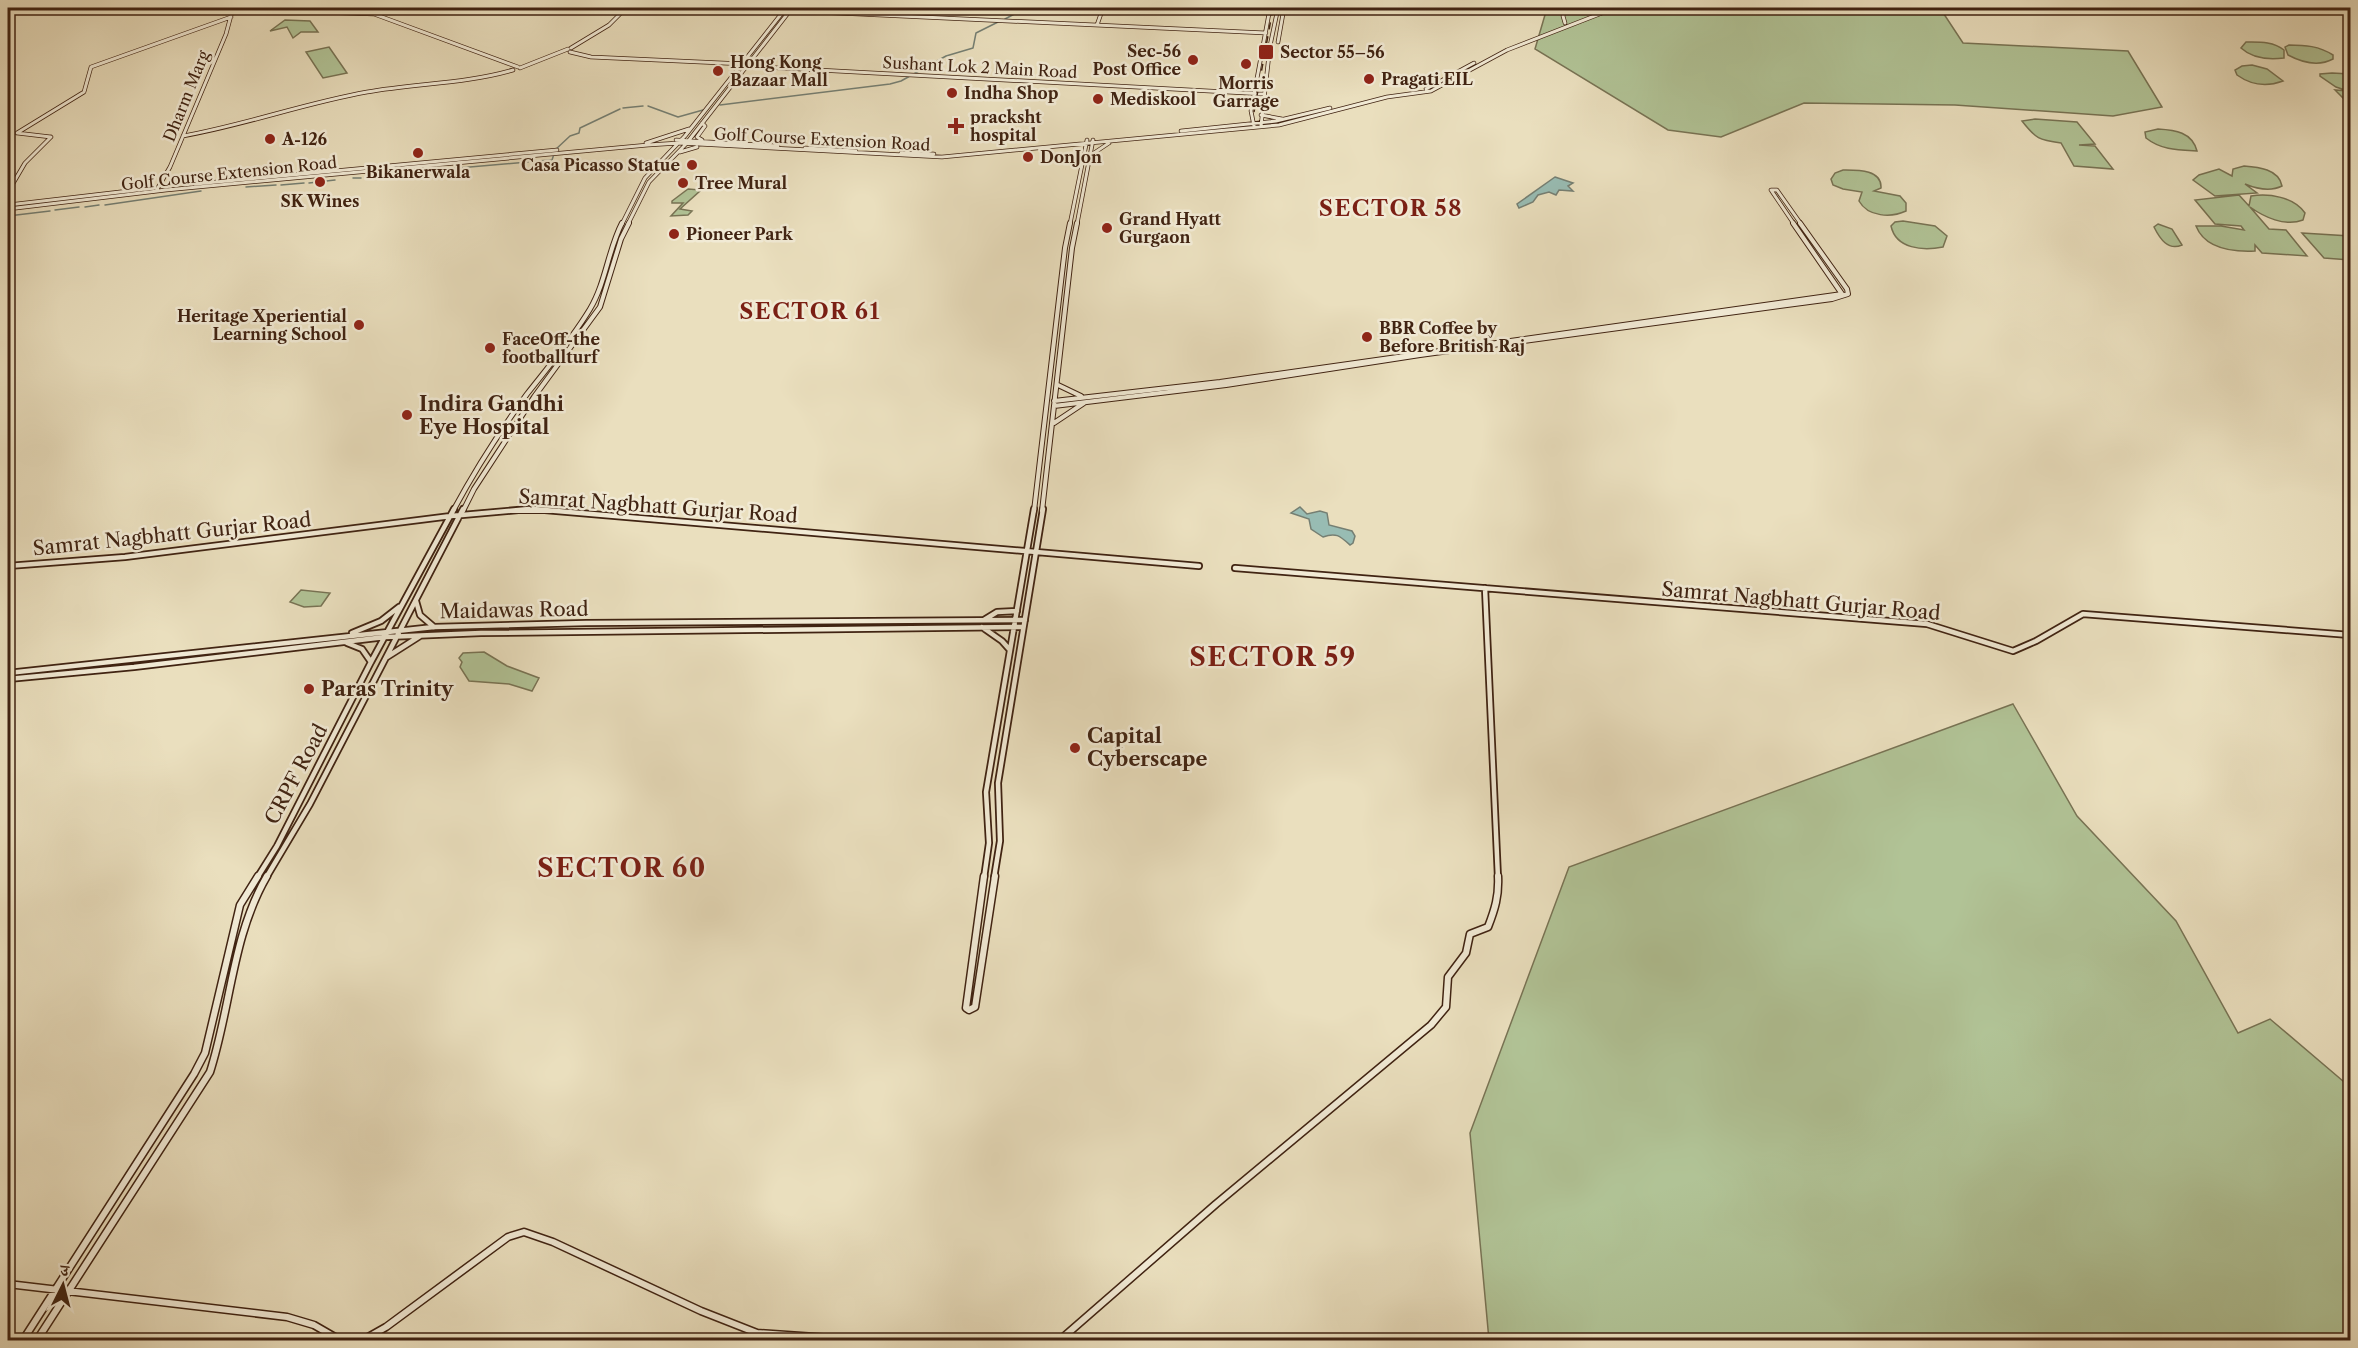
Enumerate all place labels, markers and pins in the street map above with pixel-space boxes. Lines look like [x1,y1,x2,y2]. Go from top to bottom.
place label: Sec-56 Post Office [1092,41,1181,79]
place label: Sector 55–56 [1280,42,1385,62]
marker: Sector 55–56 [1257,43,1275,61]
place label: Hong Kong Bazaar Mall [730,52,828,90]
marker: Sec-56 Post Office [1186,53,1200,67]
marker: Morris Garrage [1239,57,1253,71]
marker: Hong Kong Bazaar Mall [711,64,725,78]
place label: Pragati EIL [1381,69,1473,89]
marker: Pragati EIL [1362,72,1376,86]
place label: Morris Garrage [1213,73,1280,111]
place label: Indha Shop [964,83,1059,103]
marker: Indha Shop [945,86,959,100]
place label: Mediskool [1110,89,1196,109]
marker: Mediskool [1091,92,1105,106]
place label: pracksht hospital [970,107,1042,145]
marker: pracksht hospital [947,117,965,135]
place label: A-126 [281,129,328,149]
marker: A-126 [263,132,277,146]
marker: Bikanerwala [411,146,425,160]
place label: DonJon [1040,147,1102,167]
marker: DonJon [1021,150,1035,164]
place label: Casa Picasso Statue [521,155,680,175]
marker: Casa Picasso Statue [685,158,699,172]
place label: Bikanerwala [366,162,471,182]
place label: Tree Mural [695,173,787,193]
marker: SK Wines [313,175,327,189]
marker: Tree Mural [676,176,690,190]
place label: SK Wines [281,191,359,211]
place label: Grand Hyatt Gurgaon [1119,209,1222,247]
marker: Grand Hyatt Gurgaon [1100,221,1114,235]
place label: Pioneer Park [686,224,793,244]
marker: Pioneer Park [667,227,681,241]
place label: Heritage Xperiential Learning School [177,306,347,344]
marker: Heritage Xperiential Learning School [352,318,366,332]
place label: BBR Coffee by Before British Raj [1379,318,1525,356]
place label: FaceOff-the footballturf [502,329,600,367]
marker: BBR Coffee by Before British Raj [1360,330,1374,344]
marker: FaceOff-the footballturf [483,341,497,355]
place label: Indira Gandhi Eye Hospital [419,392,564,439]
marker: Indira Gandhi Eye Hospital [400,408,414,422]
place label: Paras Trinity [321,677,454,701]
marker: Paras Trinity [302,682,316,696]
place label: Capital Cyberscape [1087,724,1207,771]
marker: Capital Cyberscape [1068,741,1082,755]

